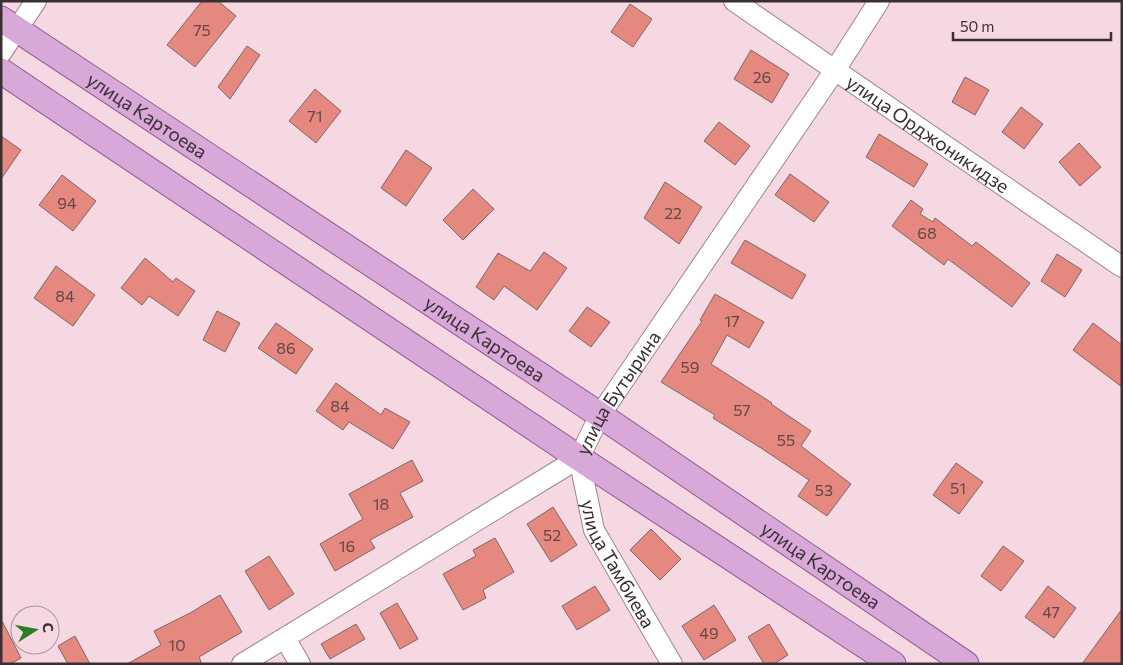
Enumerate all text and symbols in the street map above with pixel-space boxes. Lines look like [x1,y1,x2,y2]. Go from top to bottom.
scale bar [953,10,1110,42]
text: 50 m [960,17,994,35]
house number: 75 [193,20,211,39]
street label: улица Картоева [83,67,212,163]
house number: 26 [753,67,771,86]
street label: улица Орджоникидзе [842,70,1014,197]
house number: 71 [307,106,323,125]
house number: 94 [57,193,77,212]
house number: 22 [664,203,682,222]
house number: 68 [917,223,937,242]
house number: 84 [55,286,75,305]
street label: улица Картоева [421,290,550,386]
house number: 17 [724,311,740,330]
street label: улица Бутырина [570,326,665,458]
house number: 86 [276,338,296,357]
house number: 59 [681,357,699,376]
house number: 84 [330,396,350,415]
house number: 57 [733,400,751,419]
house number: 55 [777,430,795,449]
house number: 51 [950,478,966,497]
house number: 53 [815,480,833,499]
house number: 18 [373,494,389,513]
street label: улица Тамбиева [577,498,660,632]
street label: улица Картоева [757,516,885,613]
house number: 52 [543,525,561,544]
house number: 16 [339,536,355,555]
house number: 47 [1042,602,1060,621]
north arrow [10,605,60,655]
text: С [39,621,58,634]
house number: 49 [699,623,719,642]
house number: 10 [168,635,186,654]

